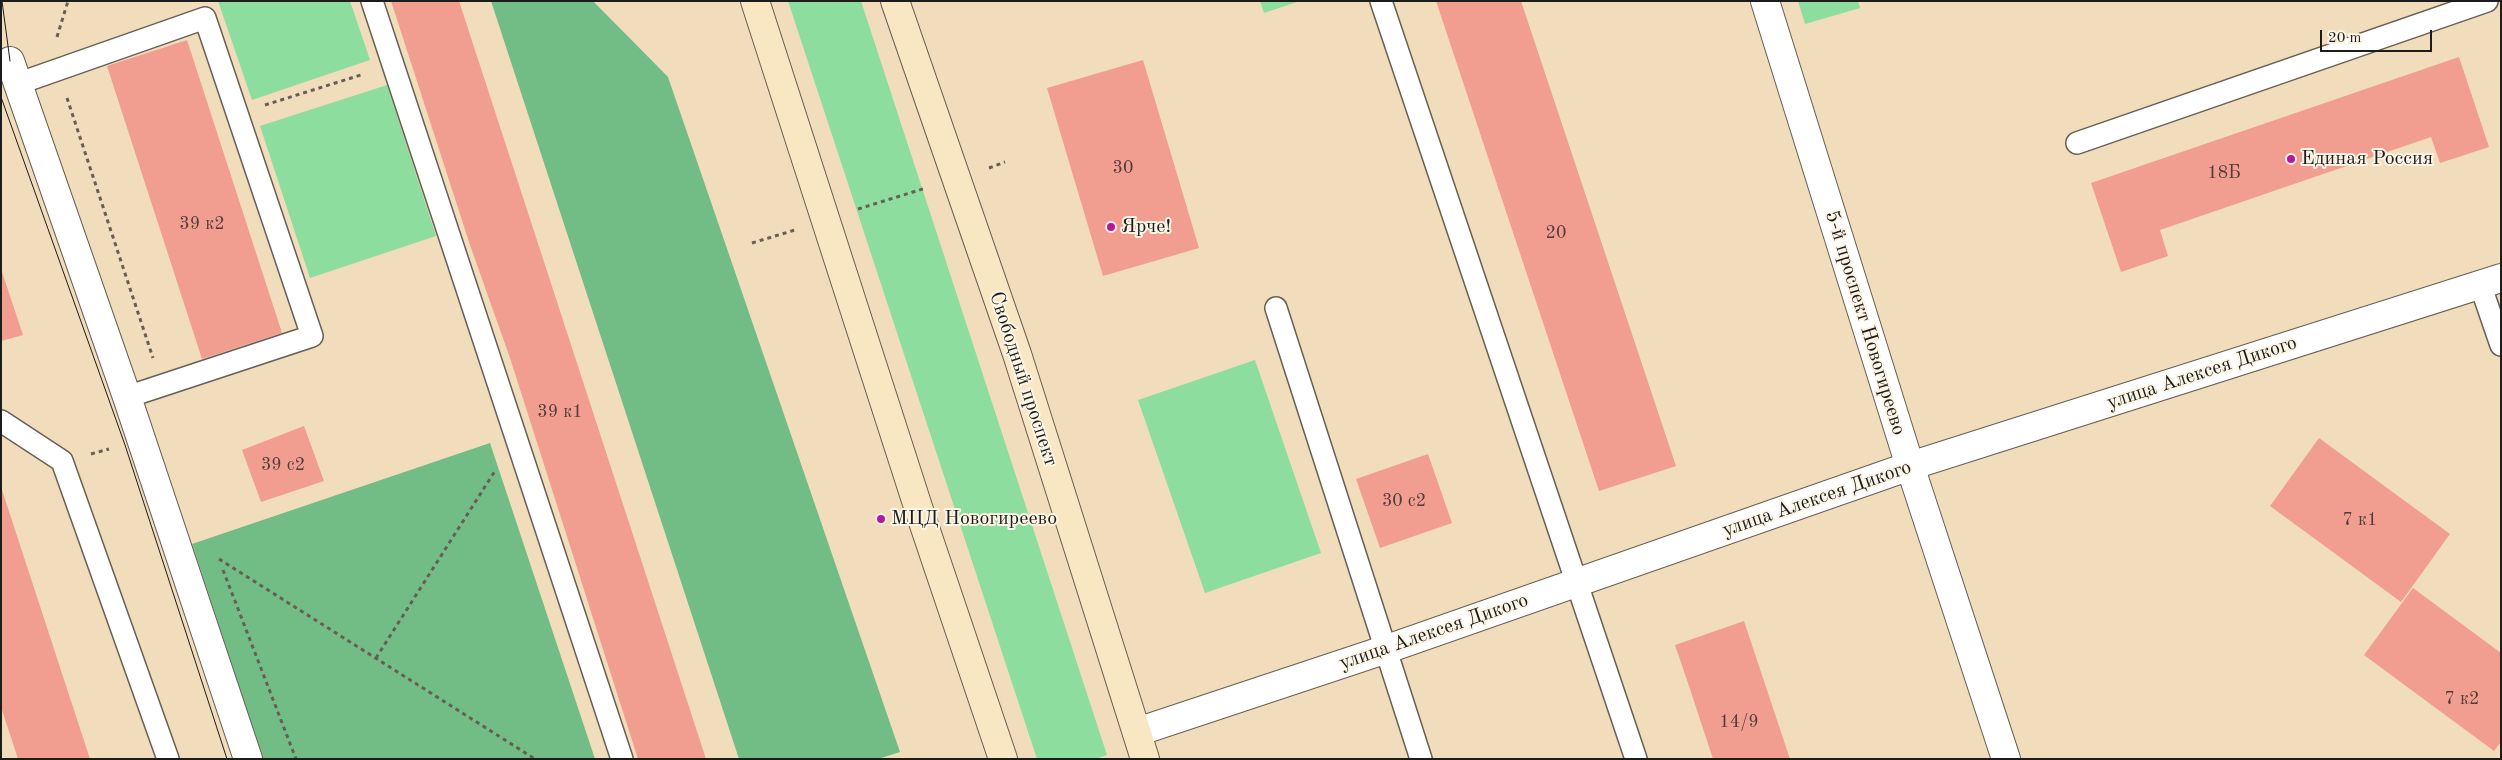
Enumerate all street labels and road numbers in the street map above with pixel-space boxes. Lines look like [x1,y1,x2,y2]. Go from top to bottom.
street label: 5-й проспект Новогиреево [1819,208,1911,438]
street label: Свободный проспект [983,289,1063,469]
street label: улица Алексея Дикого [2104,331,2300,415]
street label: улица Алексея Дикого [1719,455,1915,543]
street label: улица Алексея Дикого [1336,588,1532,676]

